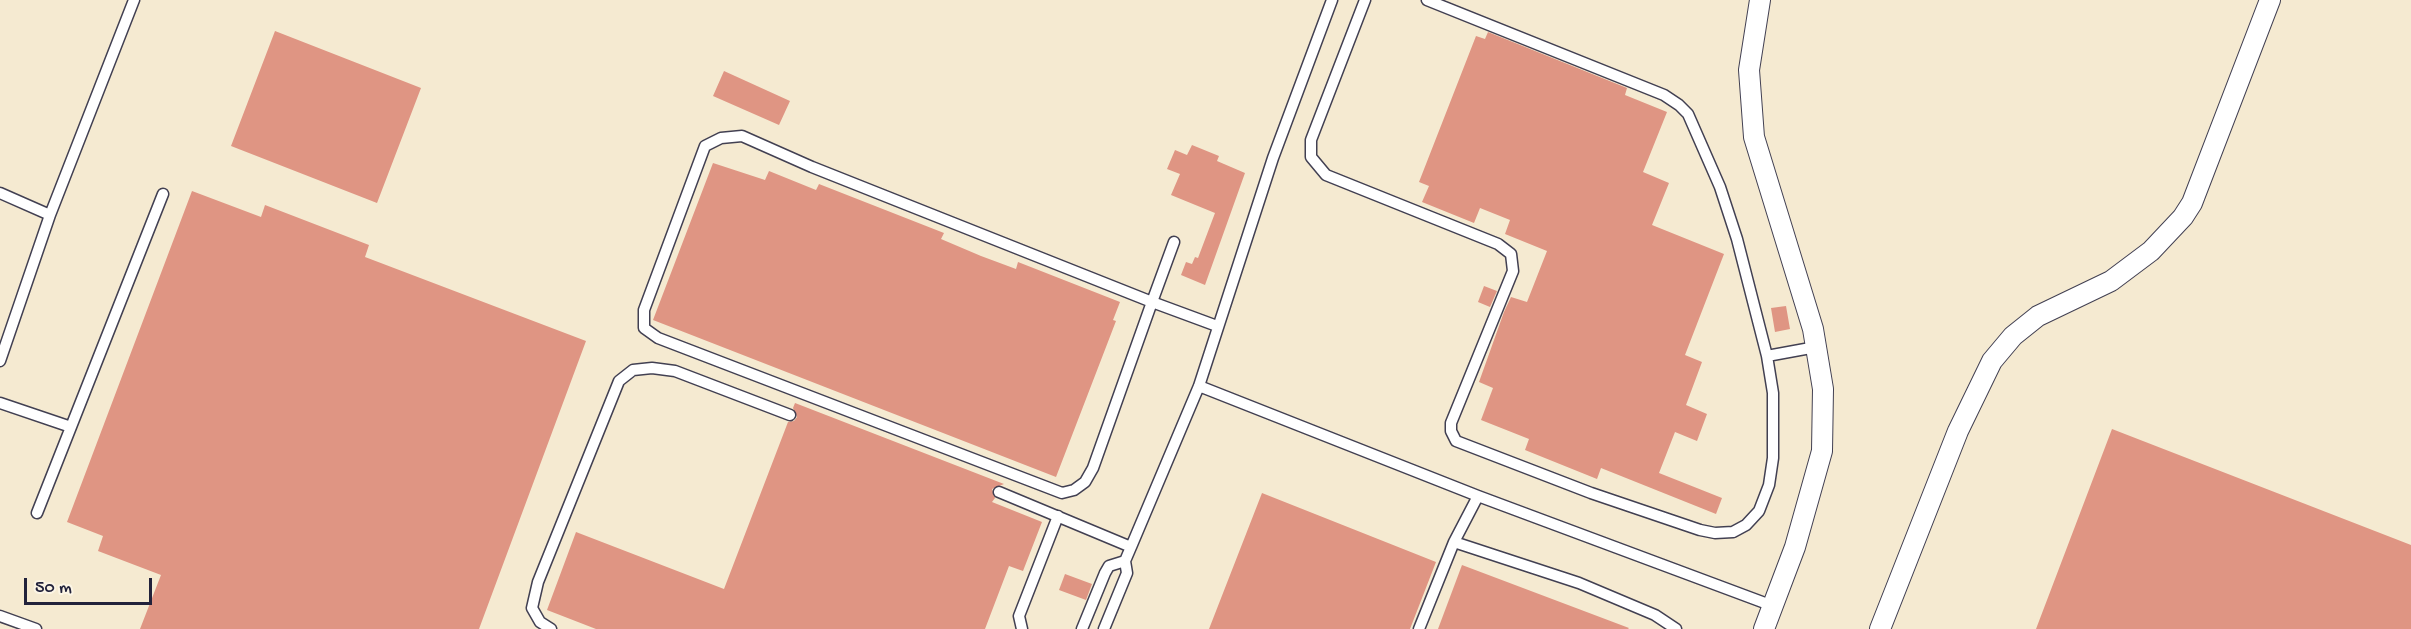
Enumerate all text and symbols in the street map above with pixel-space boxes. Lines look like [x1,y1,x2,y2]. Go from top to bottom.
scale bar [27,566,154,604]
text: 50 m [35,578,72,599]

